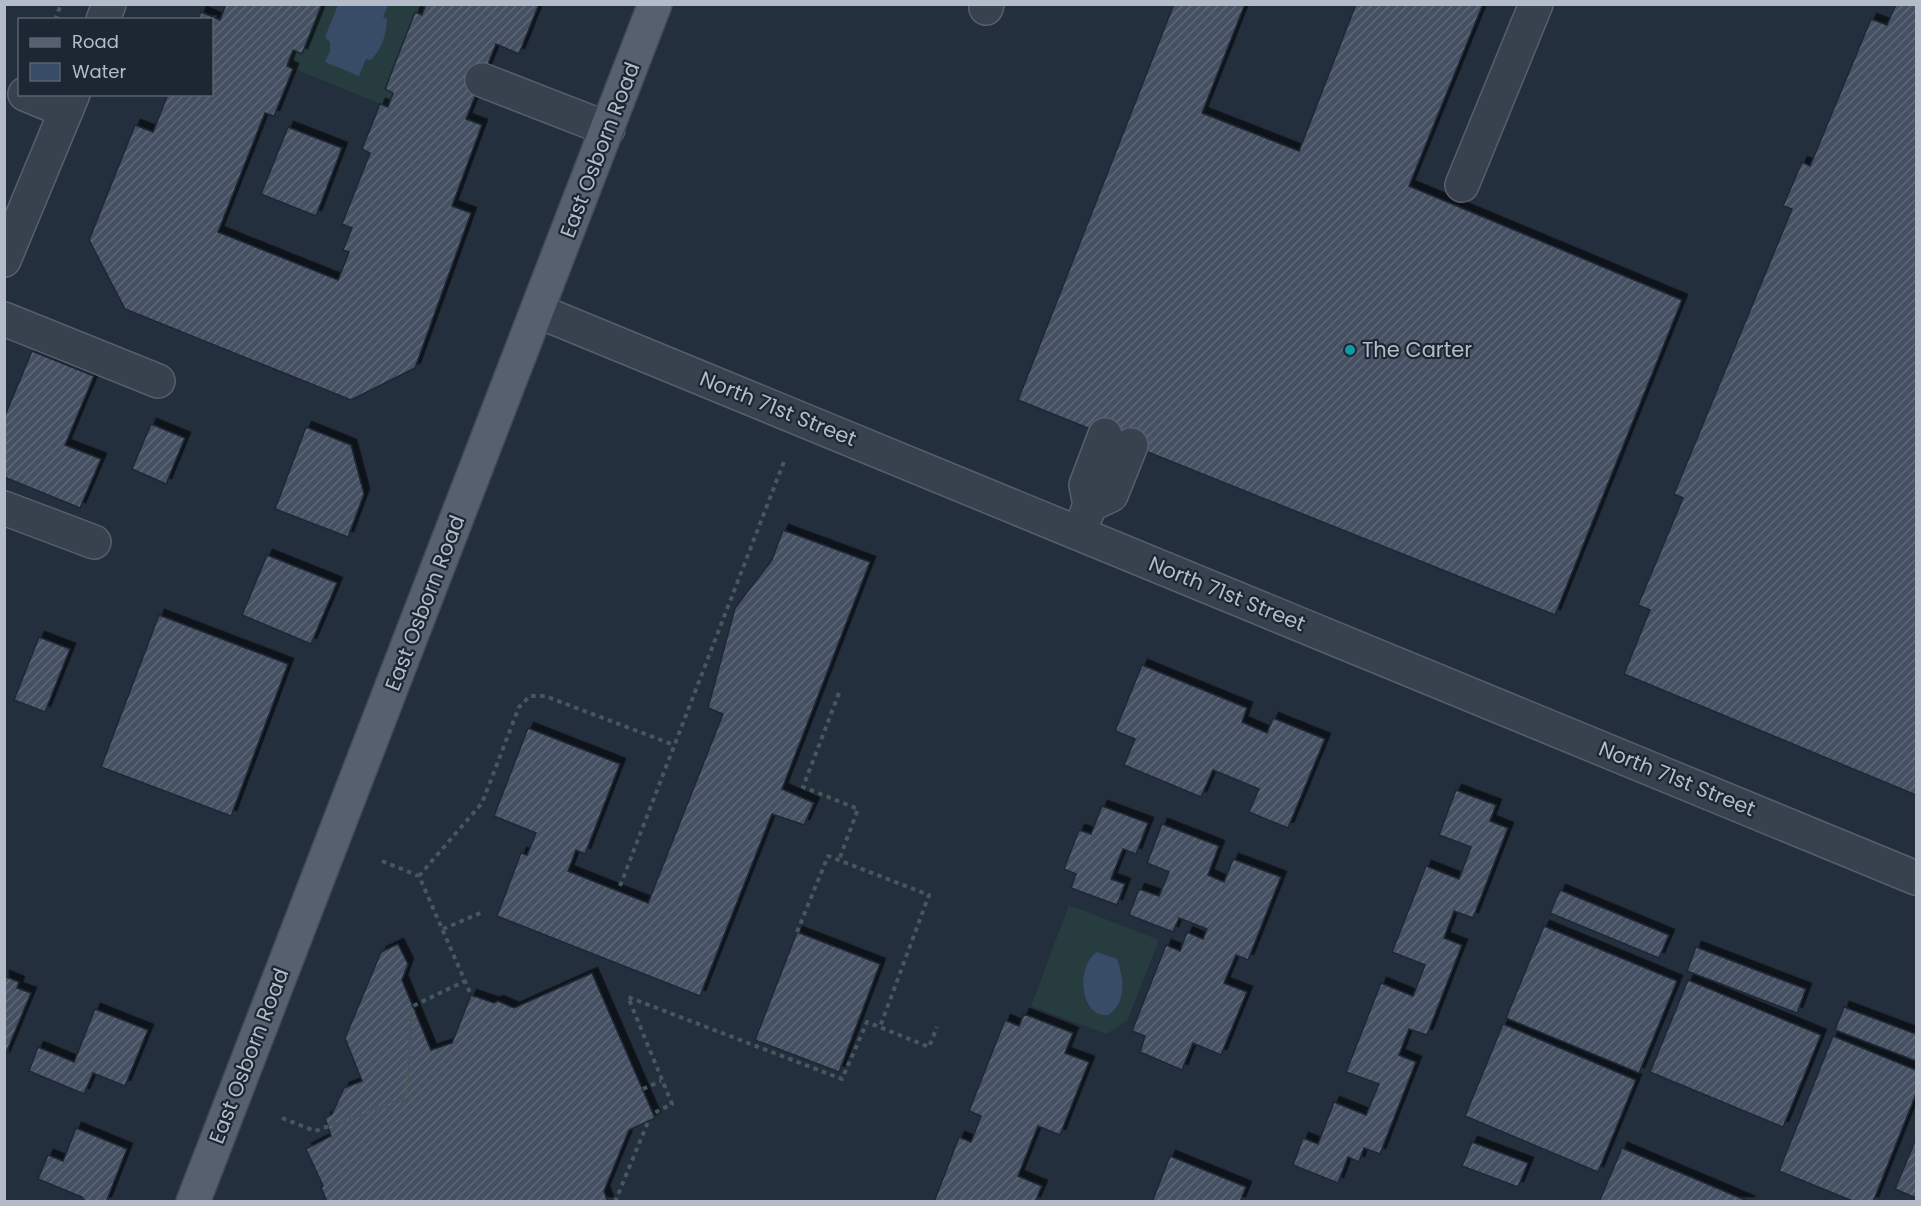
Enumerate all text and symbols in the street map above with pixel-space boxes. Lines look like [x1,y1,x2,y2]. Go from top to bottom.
legend [18,18,213,96]
text: Road [72,29,119,54]
street label: East Osborn Road [553,58,646,242]
text: Water [72,59,126,84]
place label: The Carter [1362,335,1472,364]
marker: The Carter [1343,343,1357,357]
street label: North 71st Street [696,364,861,453]
street label: East Osborn Road [378,511,471,695]
street label: North 71st Street [1145,549,1310,638]
street label: North 71st Street [1595,734,1760,823]
street label: East Osborn Road [202,964,295,1148]

